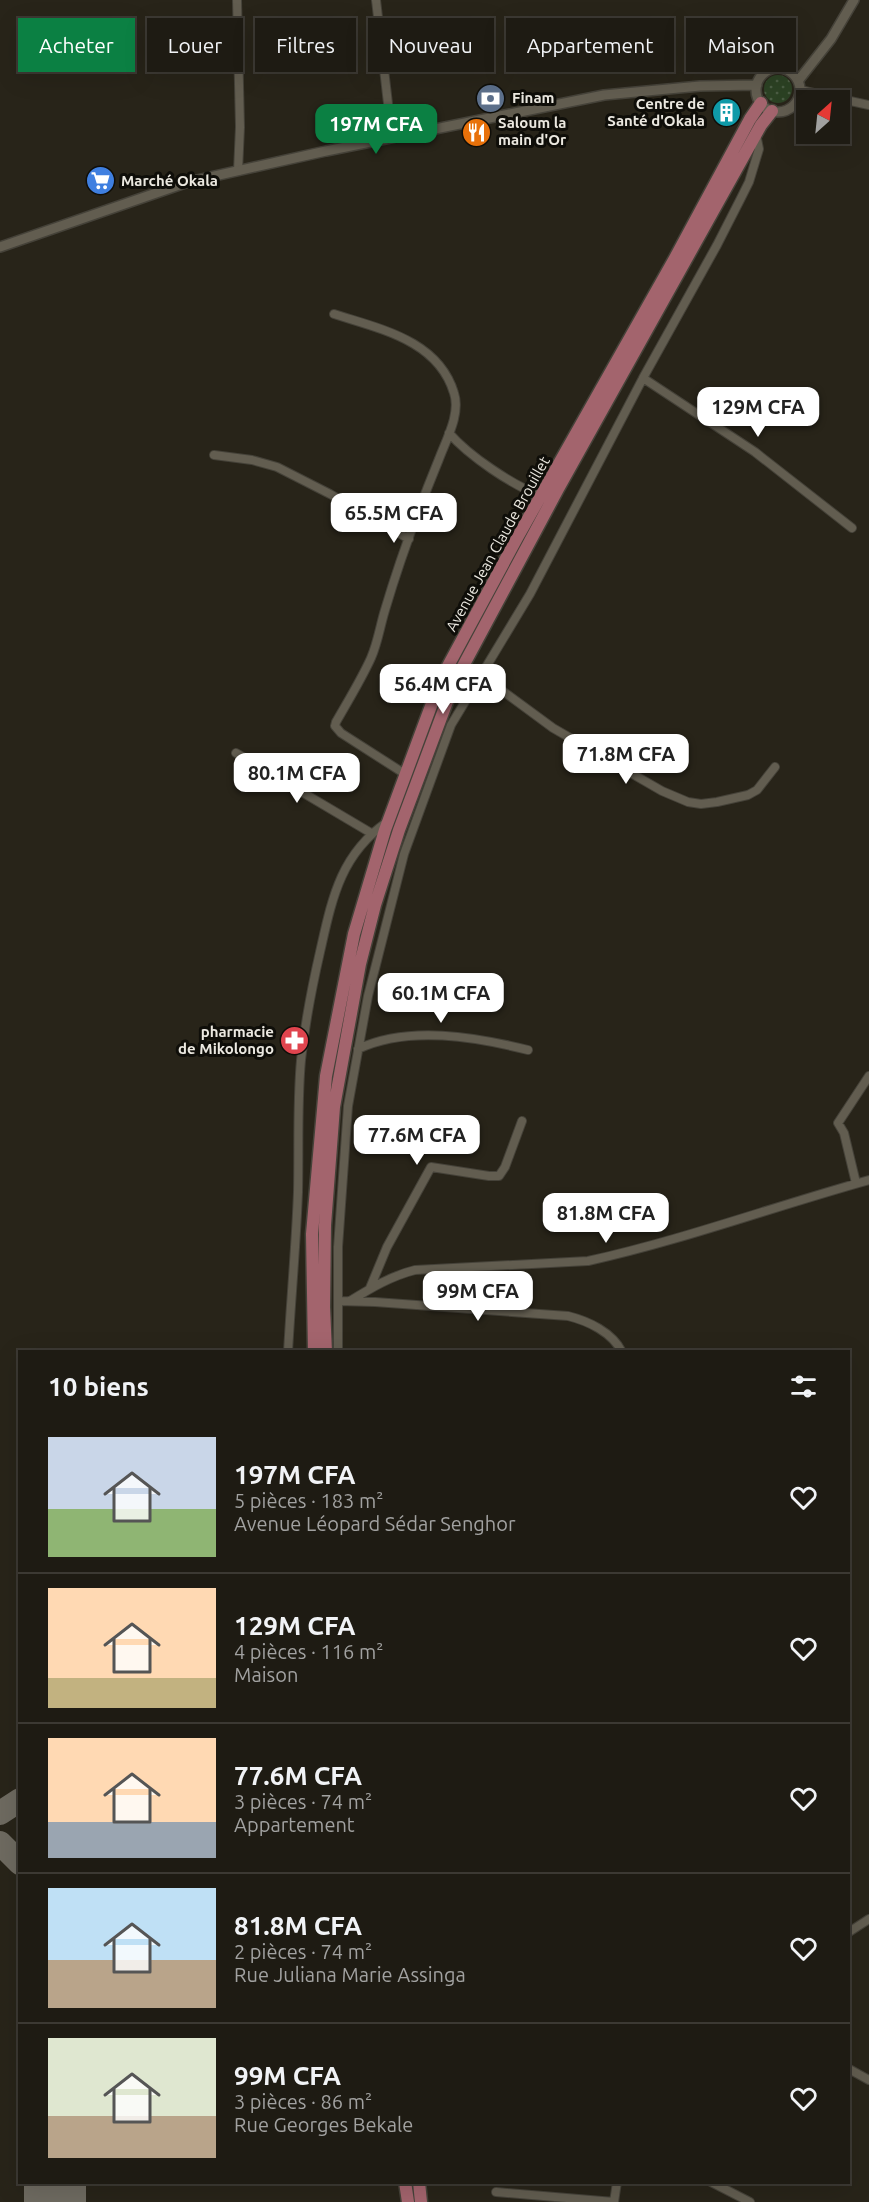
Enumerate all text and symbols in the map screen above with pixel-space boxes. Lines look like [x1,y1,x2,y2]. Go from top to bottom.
chip: Acheter [18,18,135,72]
chip: Louer [147,18,243,72]
chip: Filtres [255,18,356,72]
chip: Nouveau [368,18,494,72]
chip: Appartement [506,18,674,72]
chip: Maison [686,18,796,72]
bank icon: Finam [475,82,507,114]
place label: Finam [512,89,554,106]
north arrow [796,90,850,144]
map controls [796,90,850,144]
place label: Centre de Santé d'Okala [607,95,705,129]
building icon: Centre de Santé d'Okala [710,97,742,129]
pin: 197M CFA [314,104,438,155]
text: 197M CFA [329,112,423,135]
place label: Saloum la main d'Or [498,114,567,148]
restaurant icon: Saloum la main d'Or [461,116,493,148]
supermarket icon: Marché Okala [84,165,116,197]
place label: Marché Okala [121,172,218,189]
pin: 129M CFA [696,387,820,438]
text: 129M CFA [711,395,805,418]
street label: Avenue Jean Claude Brouillet [442,453,553,634]
pin: 65.5M CFA [325,493,463,544]
text: 65.5M CFA [345,501,443,524]
pin: 56.4M CFA [374,664,512,715]
text: 56.4M CFA [394,672,492,695]
pin: 71.8M CFA [557,734,695,785]
text: 71.8M CFA [577,742,675,765]
pin: 80.1M CFA [228,753,366,804]
text: 80.1M CFA [248,761,346,784]
pin: 60.1M CFA [372,973,510,1024]
text: 60.1M CFA [392,981,490,1004]
place label: pharmacie de Mikolongo [178,1023,274,1057]
pharmacy icon: pharmacie de Mikolongo [279,1025,311,1057]
pin: 77.6M CFA [348,1115,486,1166]
text: 77.6M CFA [368,1123,466,1146]
pin: 81.8M CFA [537,1193,675,1244]
text: 81.8M CFA [557,1201,655,1224]
pin: 99M CFA [423,1271,533,1322]
text: 99M CFA [437,1279,519,1302]
icon: filters [787,1370,820,1403]
text: 10 biens [48,1372,149,1401]
text: 197M CFA [234,1460,356,1489]
icon: home [96,1461,168,1533]
icon: heart [787,1481,820,1514]
text: 5 pièces · 183 m² [234,1489,383,1512]
text: Avenue Léopard Sédar Senghor [234,1512,516,1535]
text: 129M CFA [234,1611,356,1640]
icon: home [96,1612,168,1684]
icon: heart [787,1632,820,1665]
text: 4 pièces · 116 m² [234,1640,383,1663]
text: Maison [234,1663,298,1686]
text: 77.6M CFA [234,1761,362,1790]
icon: home [96,1762,168,1834]
icon: heart [787,1782,820,1815]
text: 3 pièces · 74 m² [234,1790,372,1813]
text: Appartement [234,1813,355,1836]
text: 81.8M CFA [234,1911,362,1940]
icon: home [96,1912,168,1984]
icon: heart [787,1932,820,1965]
text: 2 pièces · 74 m² [234,1940,372,1963]
text: Rue Juliana Marie Assinga [234,1963,466,1986]
text: 99M CFA [234,2061,341,2090]
icon: home [96,2062,168,2134]
icon: heart [787,2082,820,2115]
text: 3 pièces · 86 m² [234,2090,372,2113]
text: Rue Georges Bekale [234,2113,413,2136]

